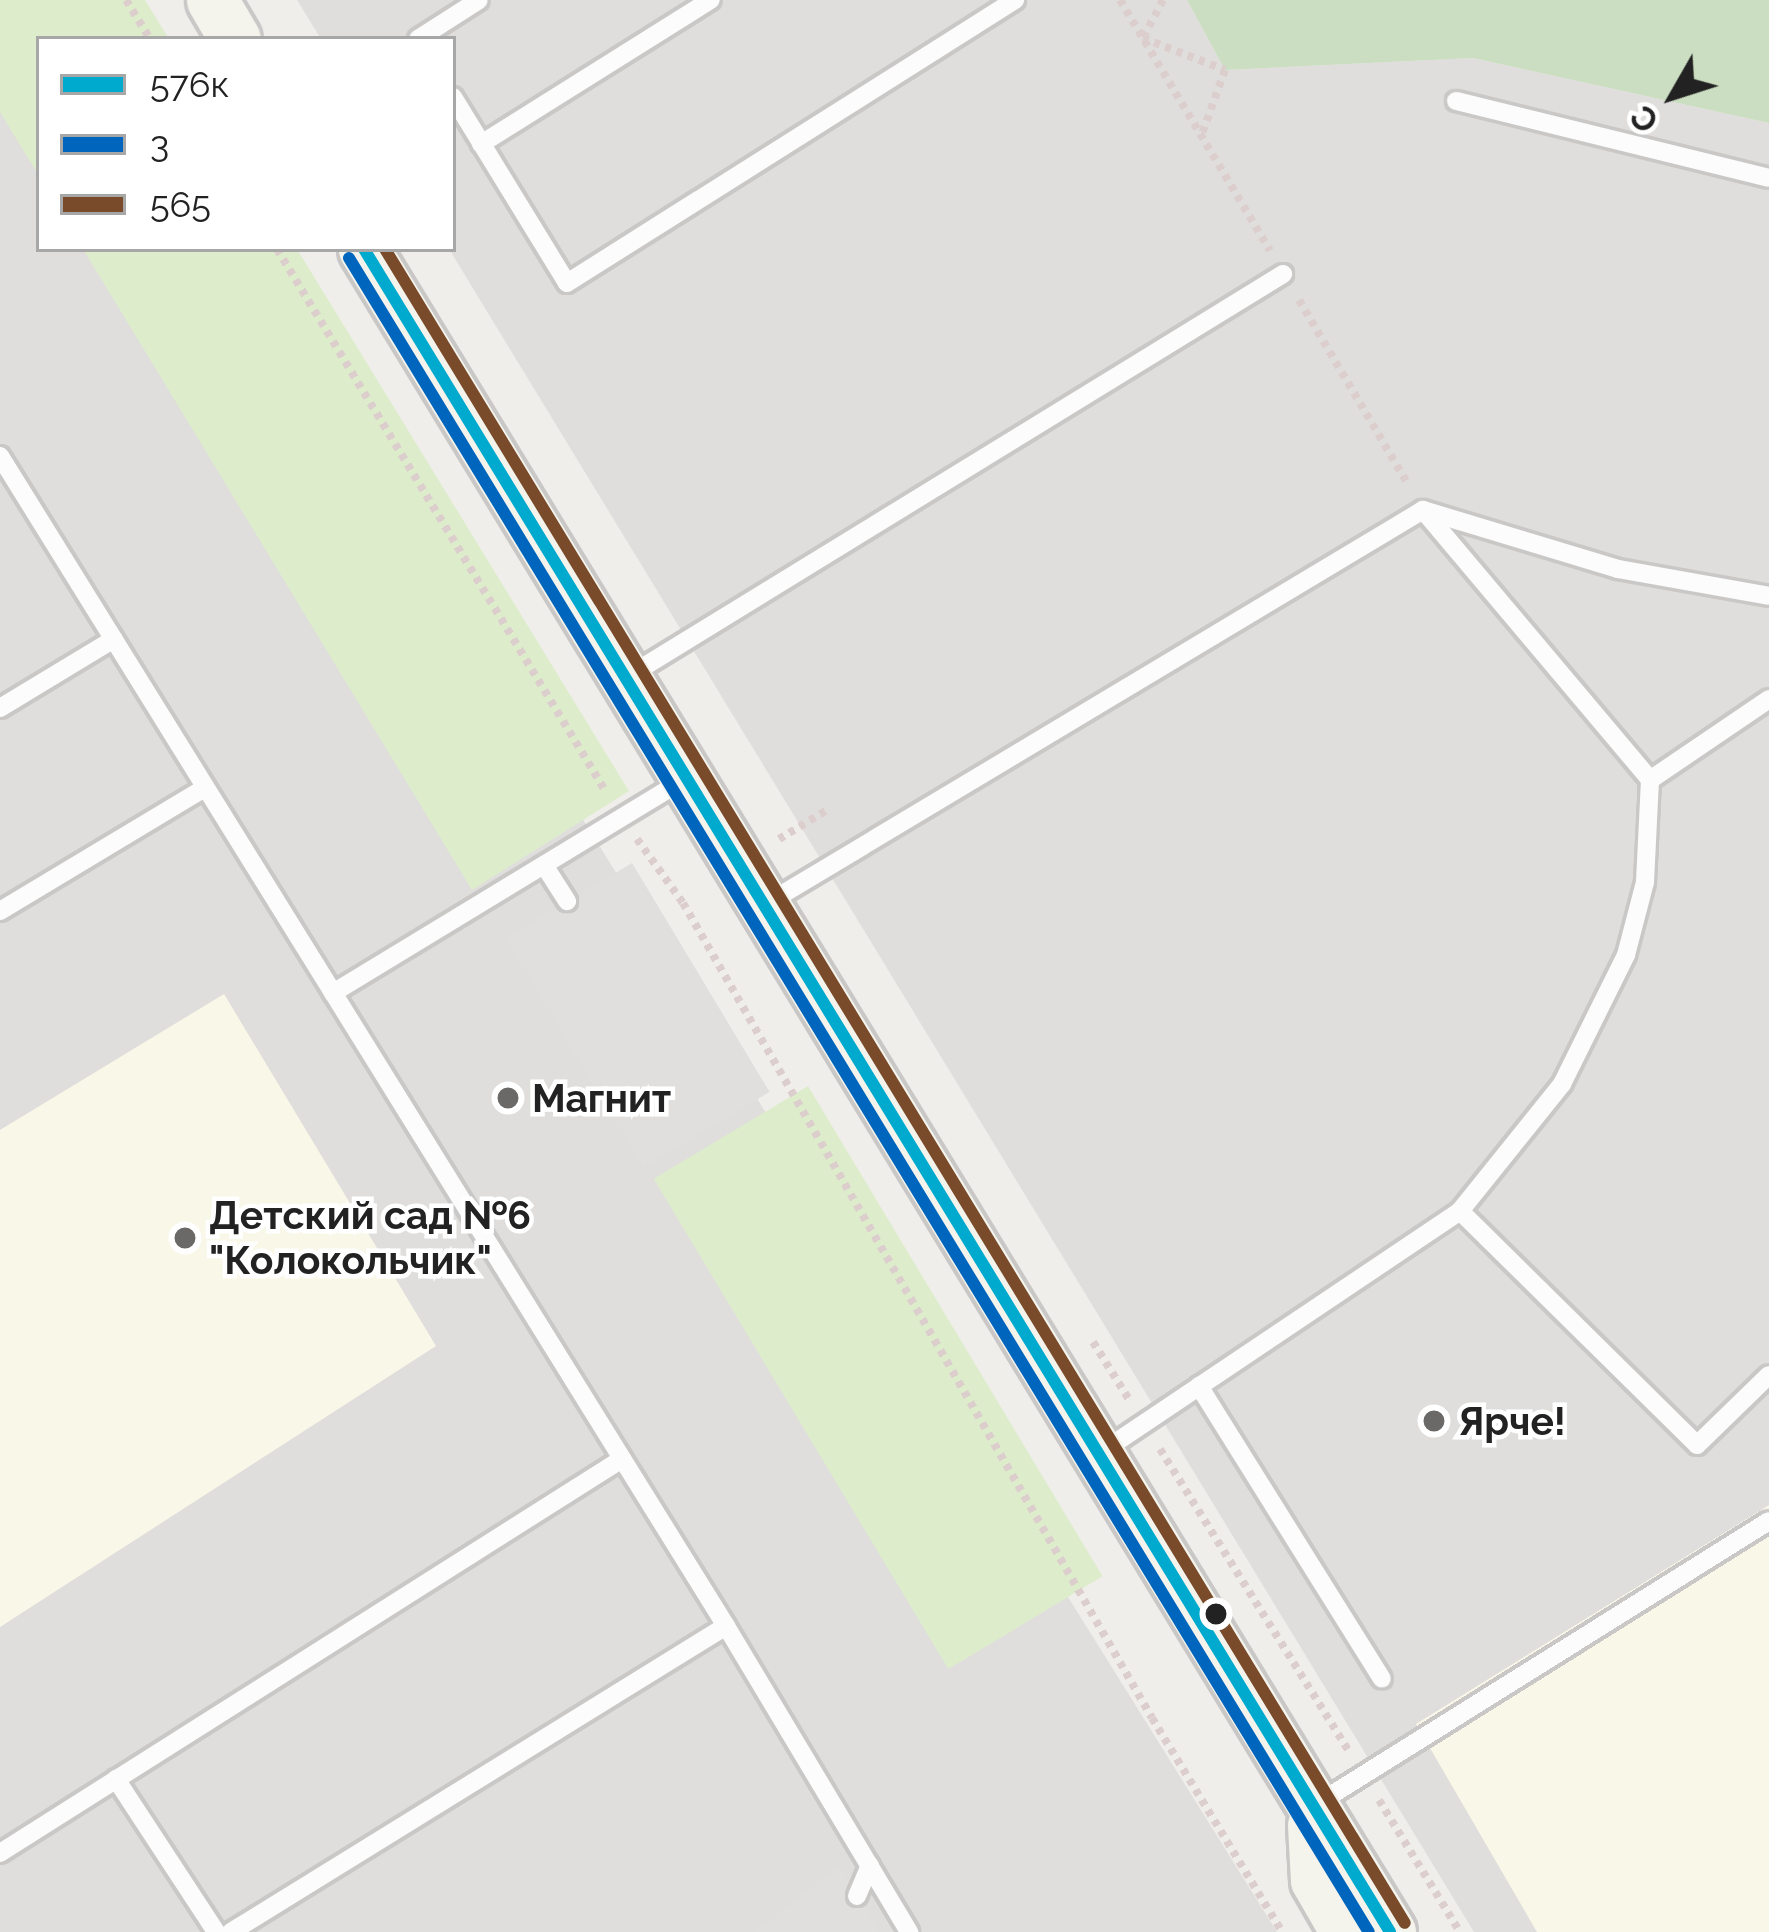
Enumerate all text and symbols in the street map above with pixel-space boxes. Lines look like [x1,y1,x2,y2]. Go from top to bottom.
legend [36,36,456,252]
north arrow [1613,36,1733,156]
text: 576к [150,63,229,105]
text: С [1622,98,1667,140]
text: 3 [150,123,169,165]
text: 565 [150,183,211,225]
place label: Магнит [532,1075,671,1121]
marker: Магнит [495,1085,521,1111]
place label: Детский сад №6 "Колокольчик" [209,1193,531,1284]
marker: Детский сад №6 "Колокольчик" [172,1225,198,1251]
place label: Ярче! [1458,1398,1566,1444]
marker: Ярче! [1421,1408,1447,1434]
unlabelled marker [1205,1603,1227,1625]

